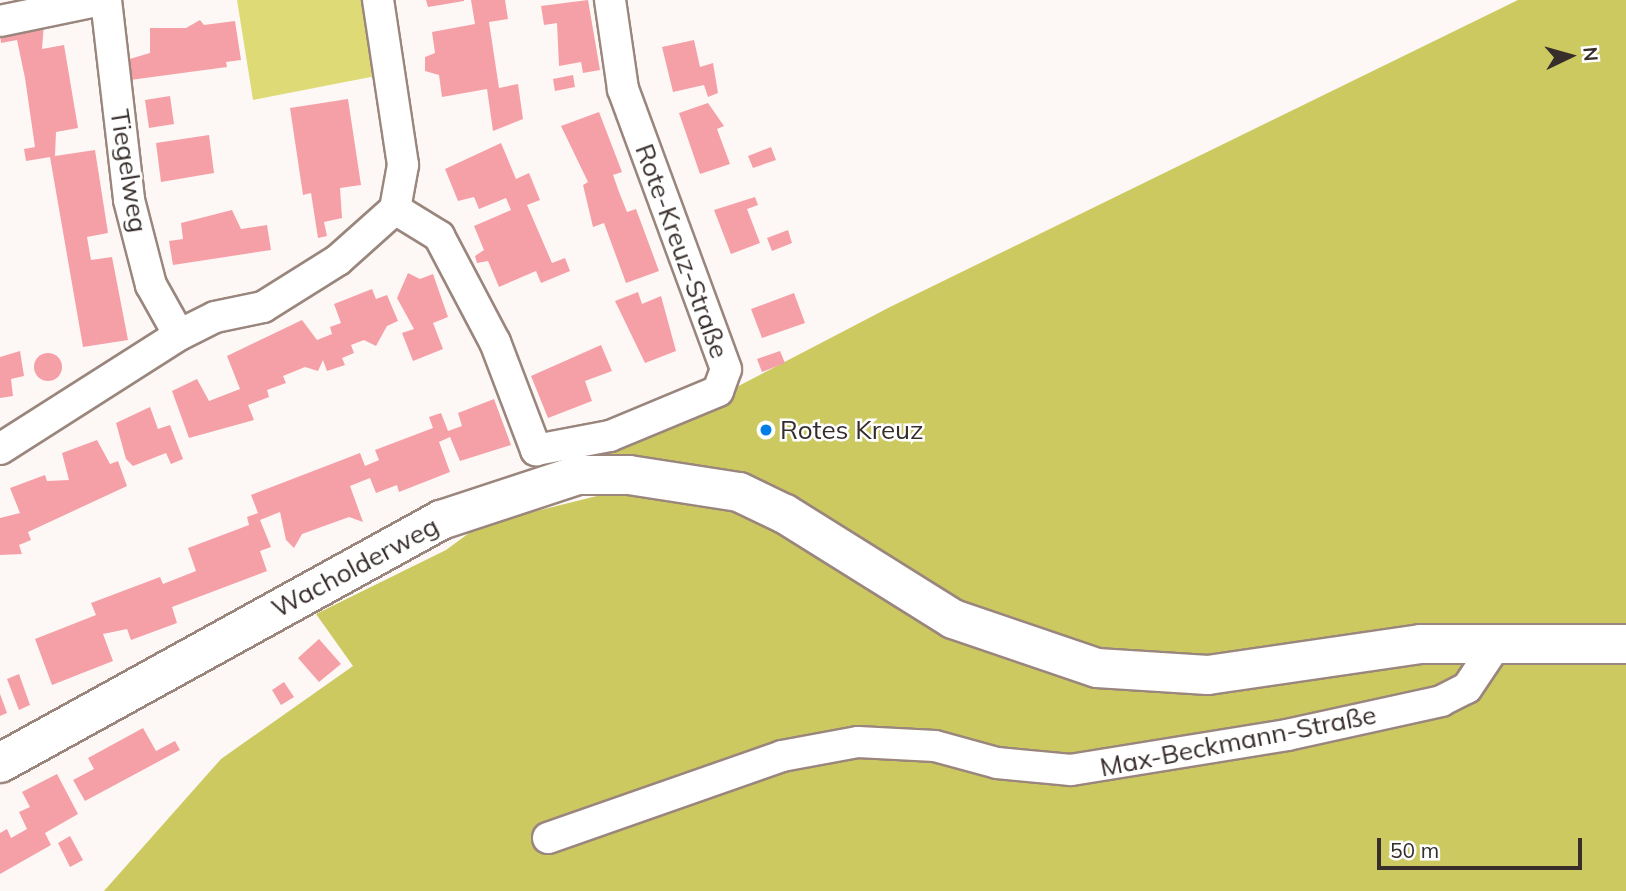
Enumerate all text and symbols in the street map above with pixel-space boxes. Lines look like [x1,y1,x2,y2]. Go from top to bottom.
north arrow [1535,21,1605,91]
text: N [1578,46,1603,62]
street label: Tiegelweg [104,107,154,235]
street label: Rote-Kreuz-Straße [629,140,735,362]
place label: Rotes Kreuz [780,414,924,446]
marker: Rotes Kreuz [758,422,774,438]
street label: Wacholderweg [266,510,444,624]
street label: Max-Beckmann-Straße [1097,699,1379,783]
scale bar [1381,824,1586,868]
text: 50 m [1390,837,1439,863]

